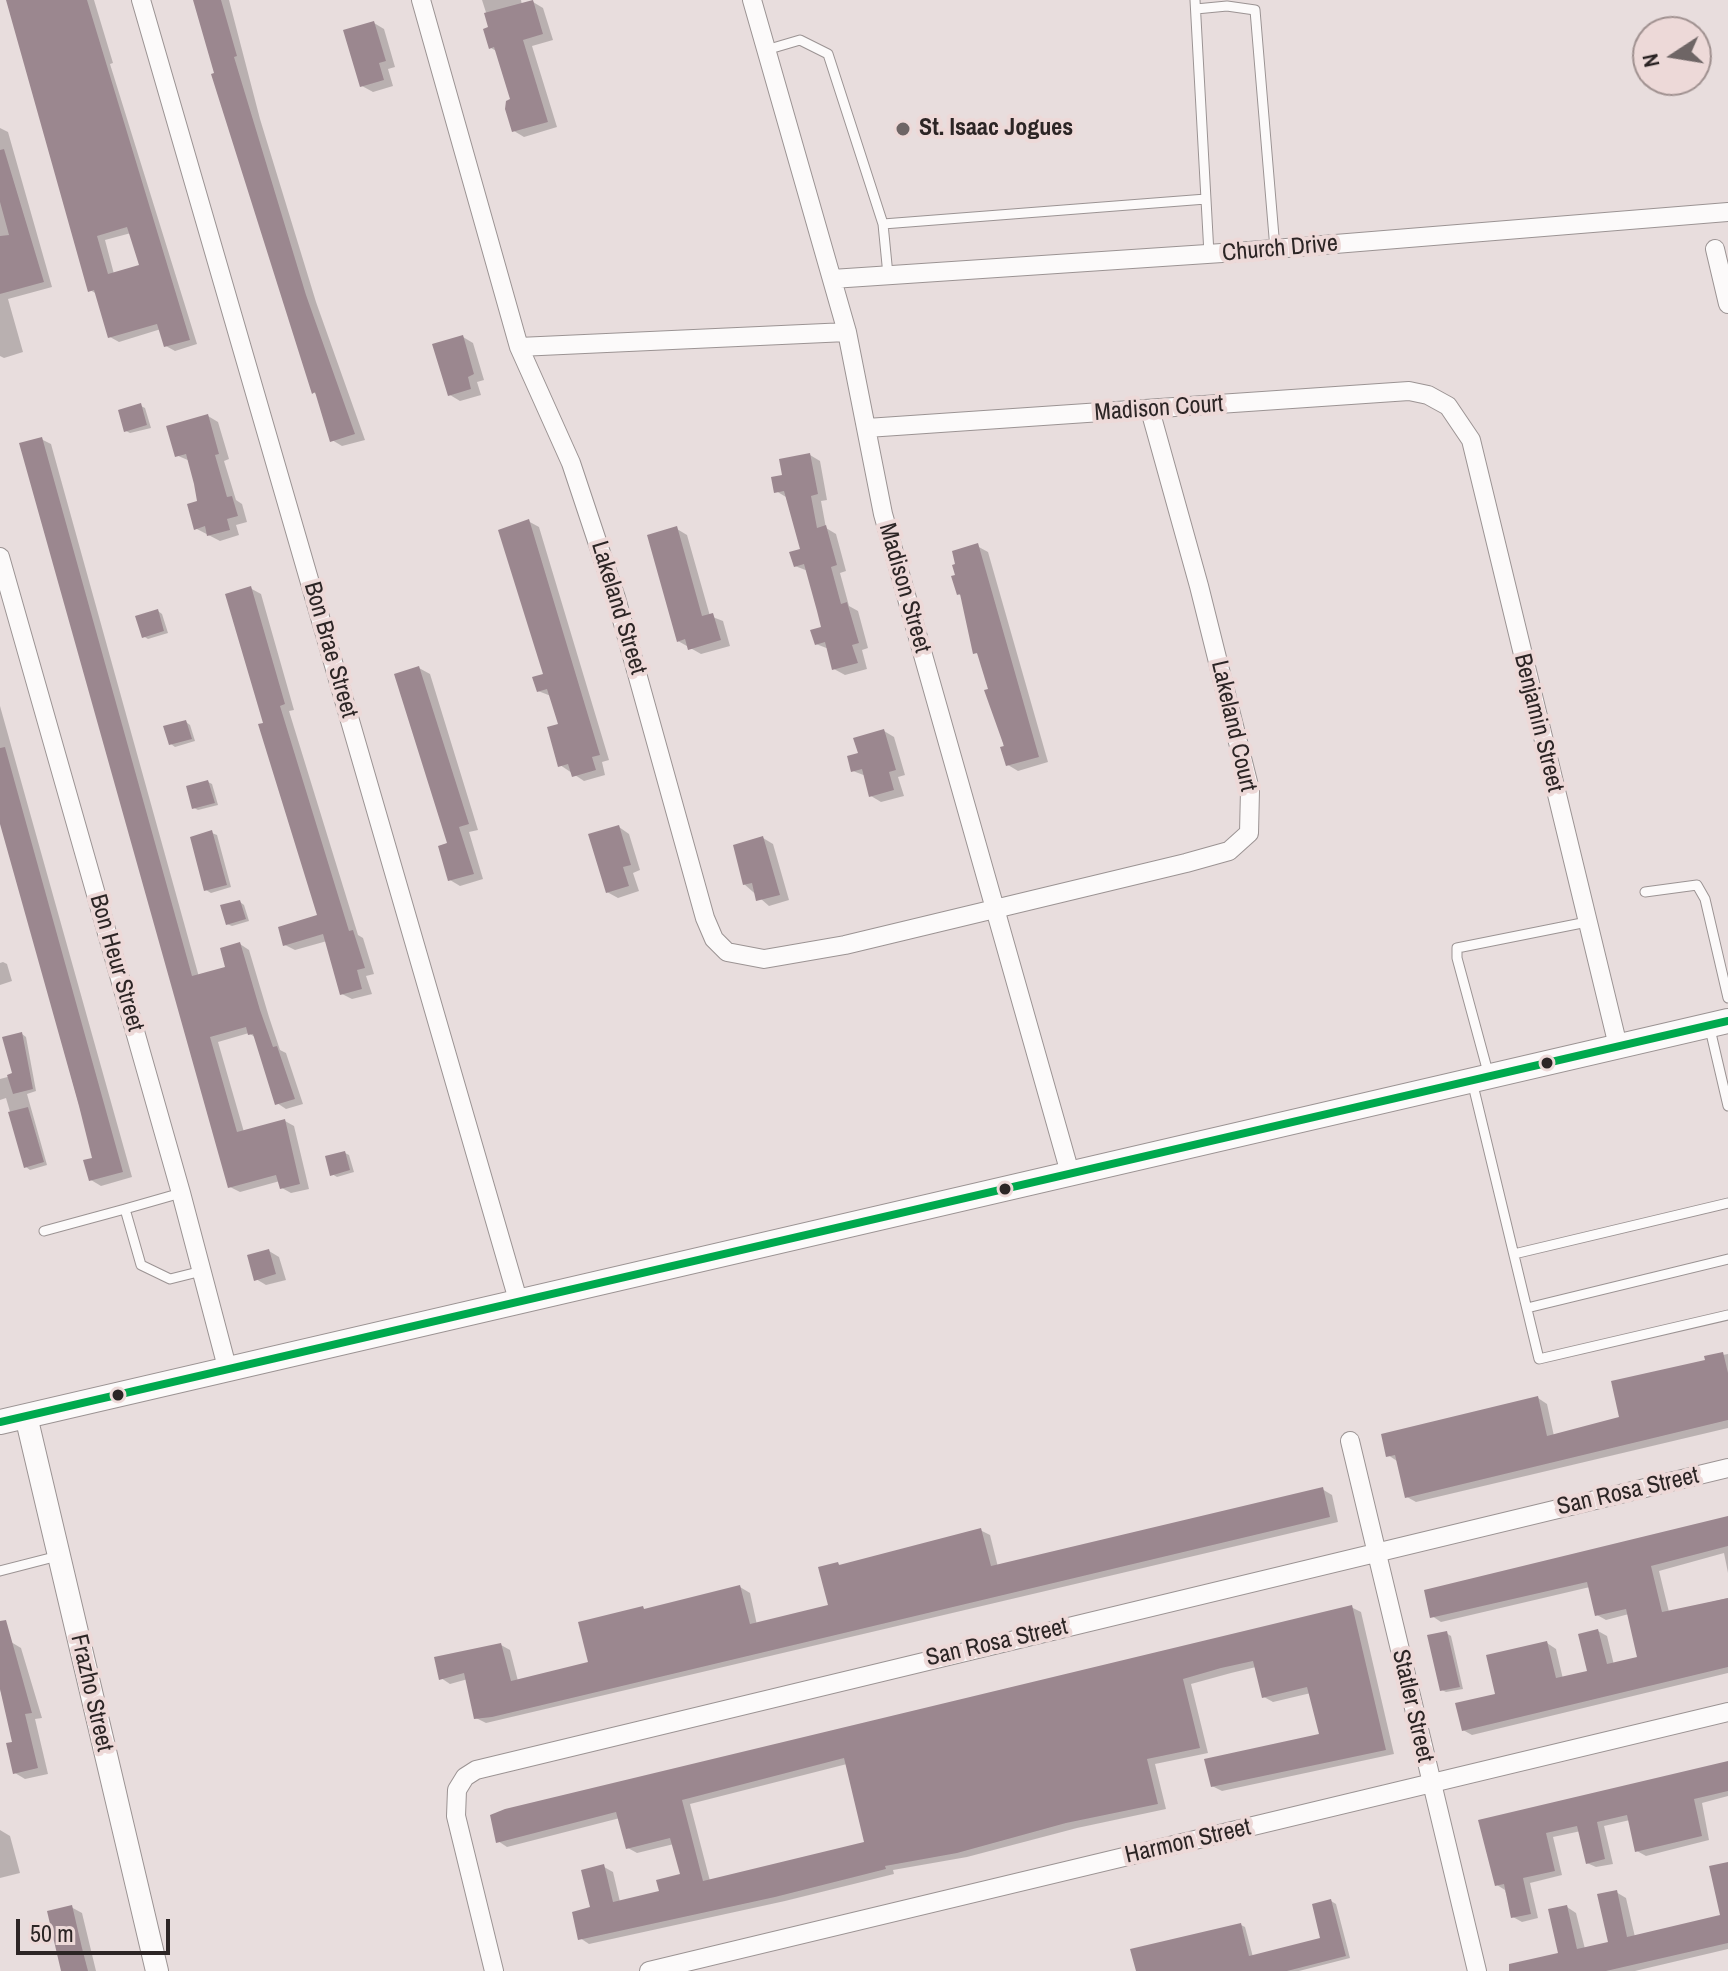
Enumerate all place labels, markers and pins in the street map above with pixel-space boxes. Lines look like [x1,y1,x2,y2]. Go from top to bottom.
place label: St. Isaac Jogues [919,115,1073,143]
marker: St. Isaac Jogues [894,120,912,138]
unlabelled marker [1539,1055,1555,1071]
unlabelled marker [997,1181,1013,1197]
unlabelled marker [110,1387,126,1403]

